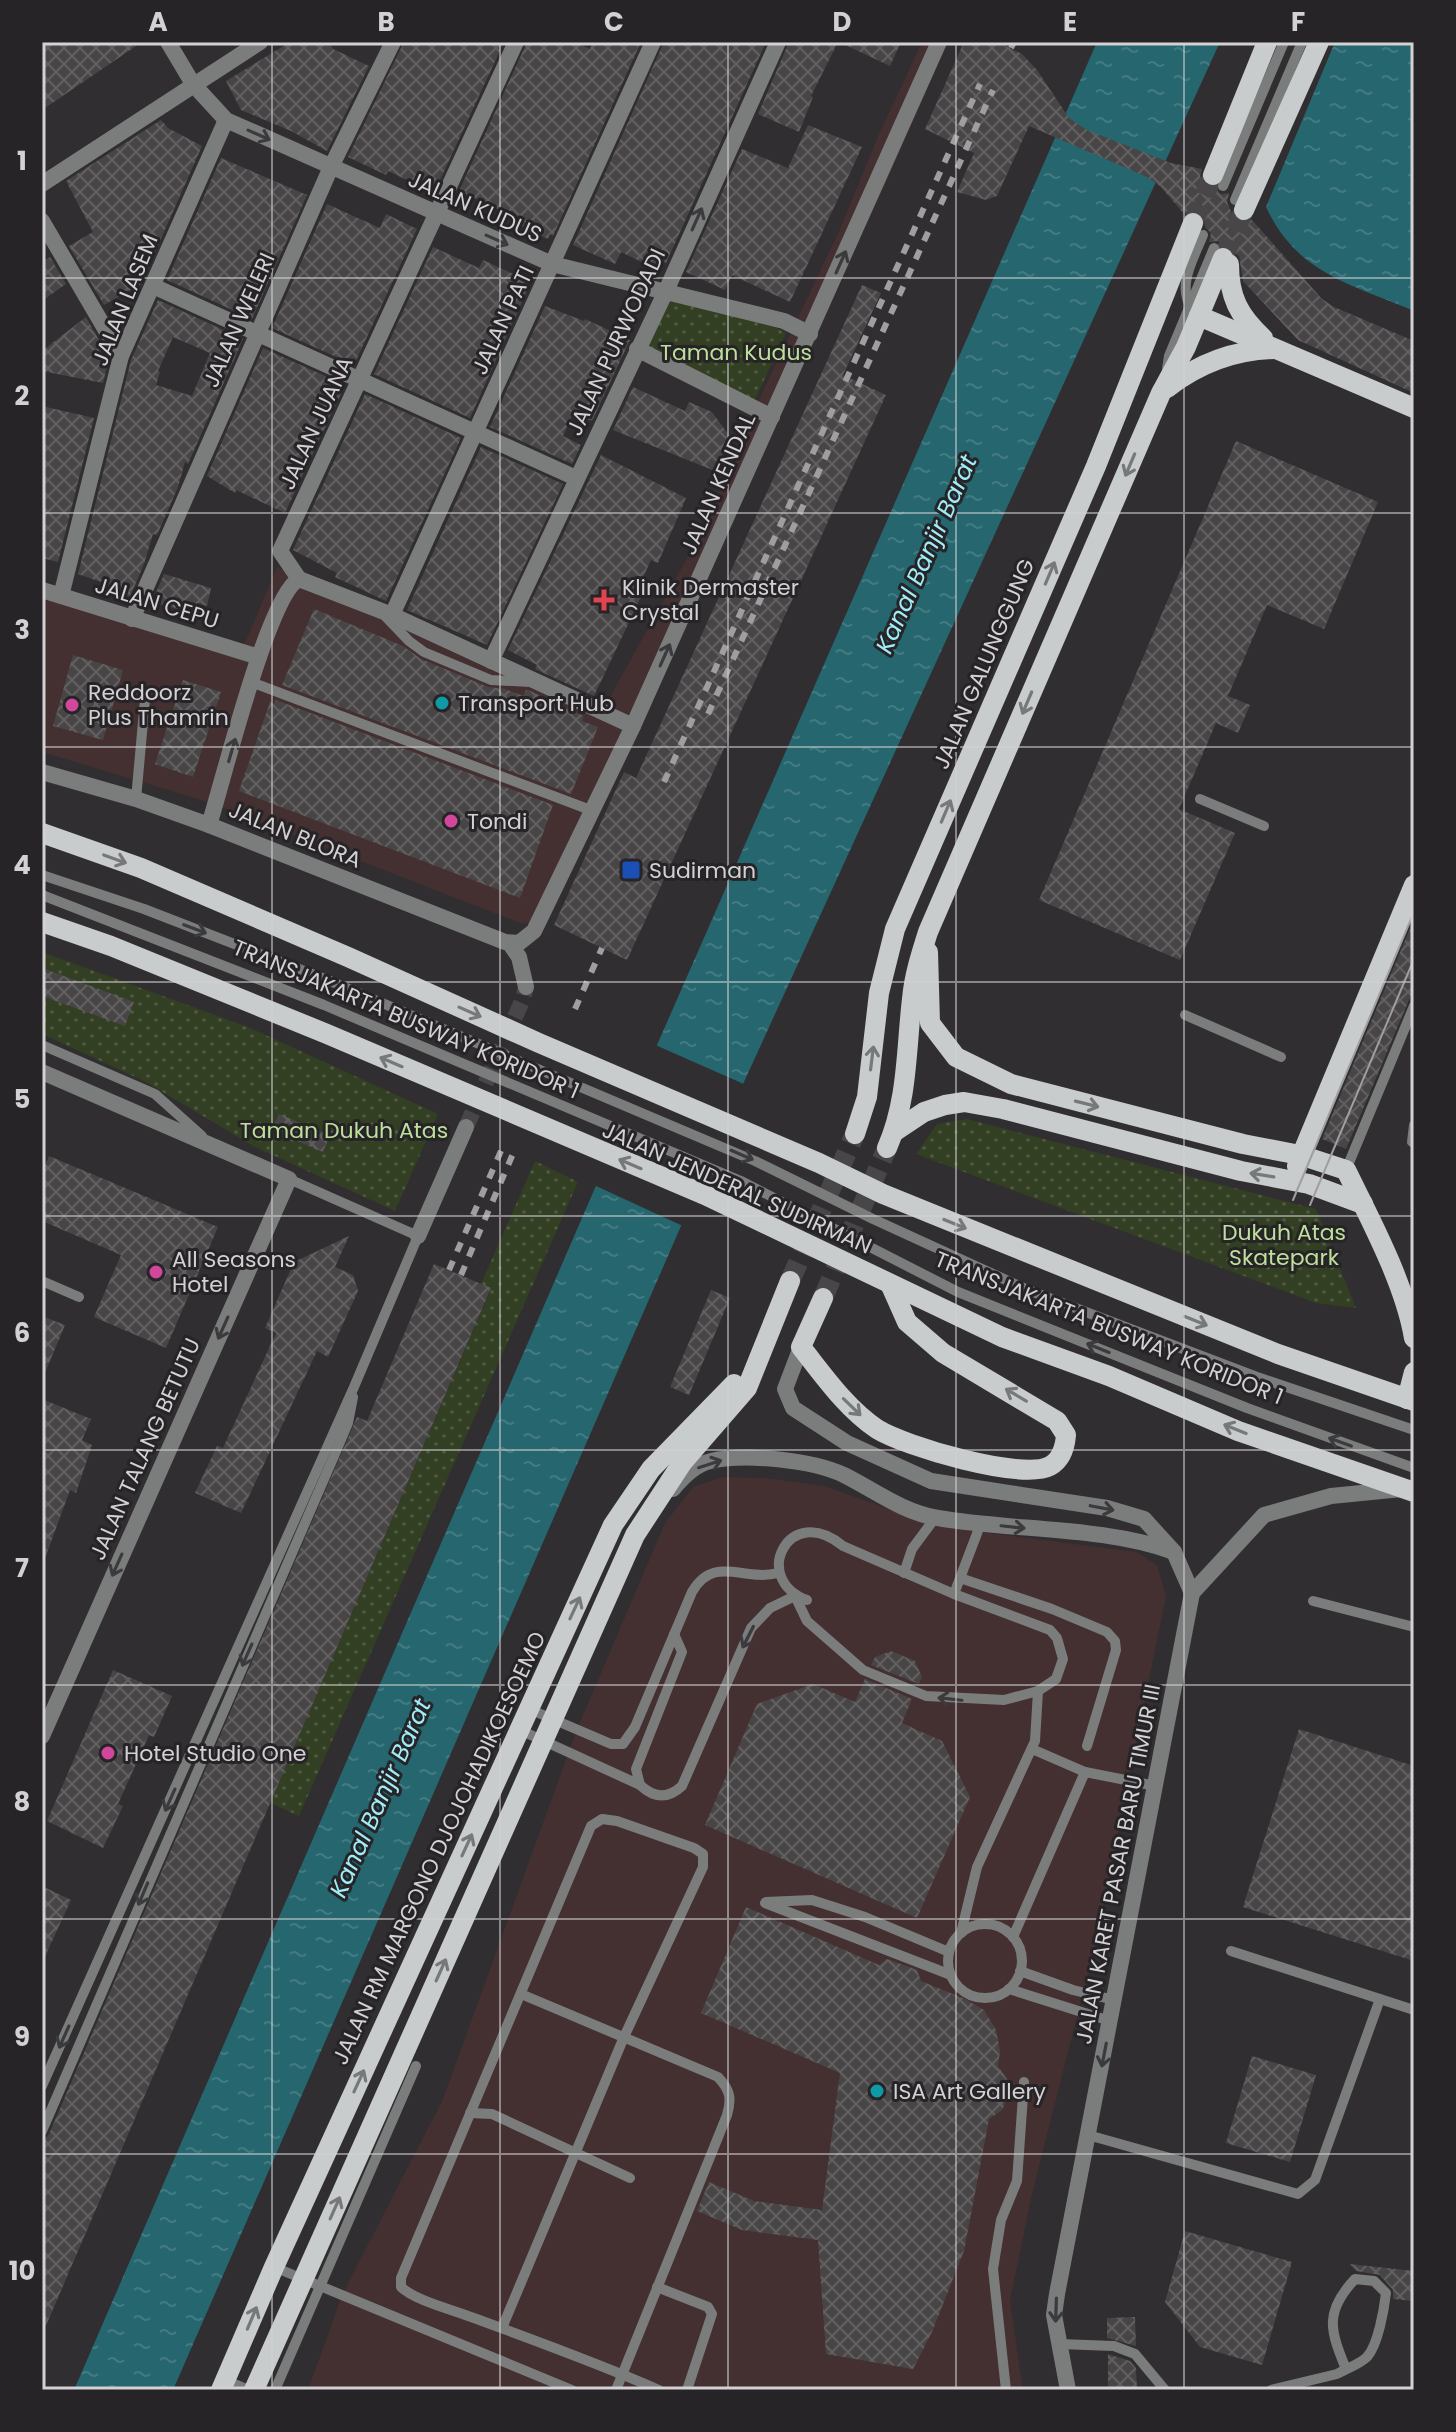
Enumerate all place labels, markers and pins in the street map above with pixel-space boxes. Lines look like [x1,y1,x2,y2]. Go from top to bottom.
place label: Klinik Dermaster Crystal [622,572,799,628]
marker: Klinik Dermaster Crystal [593,589,615,611]
place label: Reddoorz Plus Thamrin [88,677,229,733]
place label: Transport Hub [458,688,614,719]
marker: Transport Hub [433,694,451,712]
marker: Reddoorz Plus Thamrin [63,696,81,714]
place label: Tondi [467,806,527,837]
marker: Tondi [442,812,460,830]
place label: Sudirman [649,855,756,886]
marker: Sudirman [620,859,642,881]
place label: All Seasons Hotel [172,1244,296,1300]
marker: All Seasons Hotel [147,1263,165,1281]
place label: Hotel Studio One [124,1738,307,1769]
marker: Hotel Studio One [99,1744,117,1762]
place label: ISA Art Gallery [893,2076,1047,2107]
marker: ISA Art Gallery [868,2082,886,2100]

